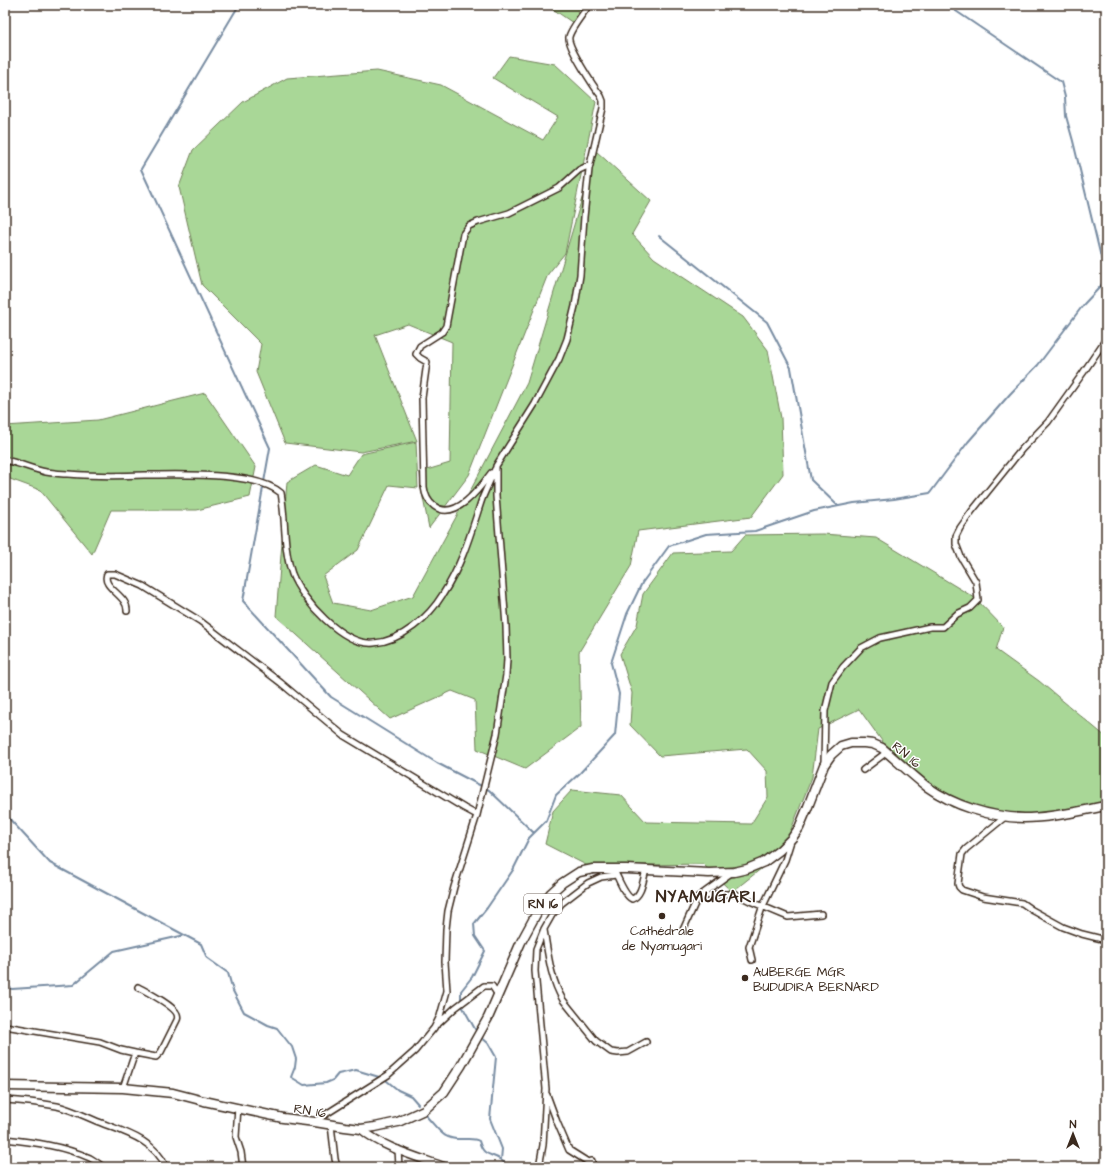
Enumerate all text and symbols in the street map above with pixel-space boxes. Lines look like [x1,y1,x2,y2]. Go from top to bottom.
street label: RN 16 [888,737,925,772]
district label: NYAMUGARI [656,885,756,909]
road number: RN 16 [524,894,562,914]
marker: Cathédrale de Nyamugari [657,911,667,921]
place label: Cathédrale de Nyamugari [622,922,702,956]
place label: AUBERGE MGR BUDUDIRA BERNARD [753,963,879,996]
marker: AUBERGE MGR BUDUDIRA BERNARD [740,973,750,983]
street label: RN 16 [292,1100,327,1122]
north arrow [1053,1114,1093,1154]
text: N [1070,1117,1077,1132]

